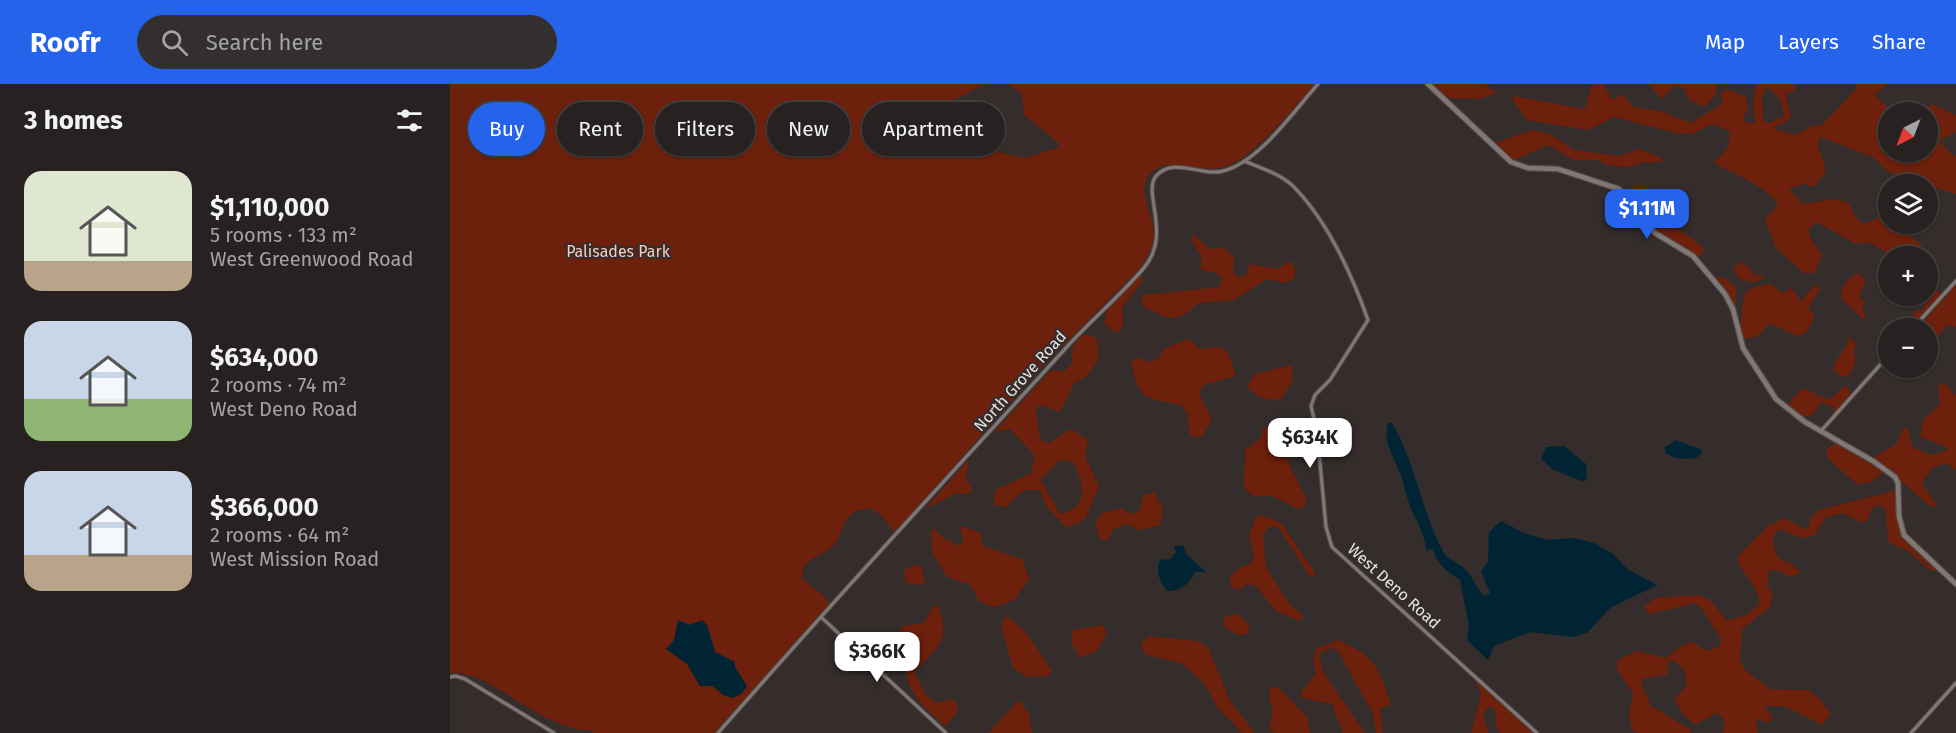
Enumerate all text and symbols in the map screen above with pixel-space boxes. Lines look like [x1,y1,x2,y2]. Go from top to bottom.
search box [137,15,557,69]
text: Roofr [30,26,101,59]
icon: search [158,26,191,59]
text: Search here [206,29,323,56]
text: Map [1705,29,1745,55]
text: Layers [1778,29,1839,55]
text: Share [1872,29,1926,55]
chip: Buy [468,102,545,156]
chip: Rent [557,102,643,156]
chip: Filters [655,102,755,156]
chip: New [767,102,850,156]
chip: Apartment [862,102,1005,156]
north arrow [1878,102,1938,162]
map controls [1878,102,1938,378]
icon: filters [393,104,426,137]
text: 3 homes [24,105,123,136]
button: layers [1878,174,1938,234]
pin: $1.11M [1598,189,1696,240]
text: $1,110,000 [210,192,329,223]
icon: home [72,195,144,267]
text: $1.11M [1619,196,1675,220]
text: 5 rooms · 133 m² [210,223,357,247]
park label: Palisades Park [566,242,671,261]
button: + [1878,246,1938,306]
text: West Greenwood Road [210,247,413,271]
button: − [1878,318,1938,378]
street label: North Grove Road [970,327,1070,435]
text: $634,000 [210,342,318,373]
icon: home [72,345,144,417]
text: 2 rooms · 74 m² [210,373,347,397]
text: West Deno Road [210,397,358,421]
pin: $634K [1268,418,1352,469]
text: $634K [1282,425,1338,449]
text: $366,000 [210,492,319,523]
icon: home [72,495,144,567]
text: 2 rooms · 64 m² [210,523,349,547]
street label: West Deno Road [1344,539,1444,633]
text: West Mission Road [210,547,379,571]
pin: $366K [835,632,919,683]
text: $366K [849,639,905,663]

